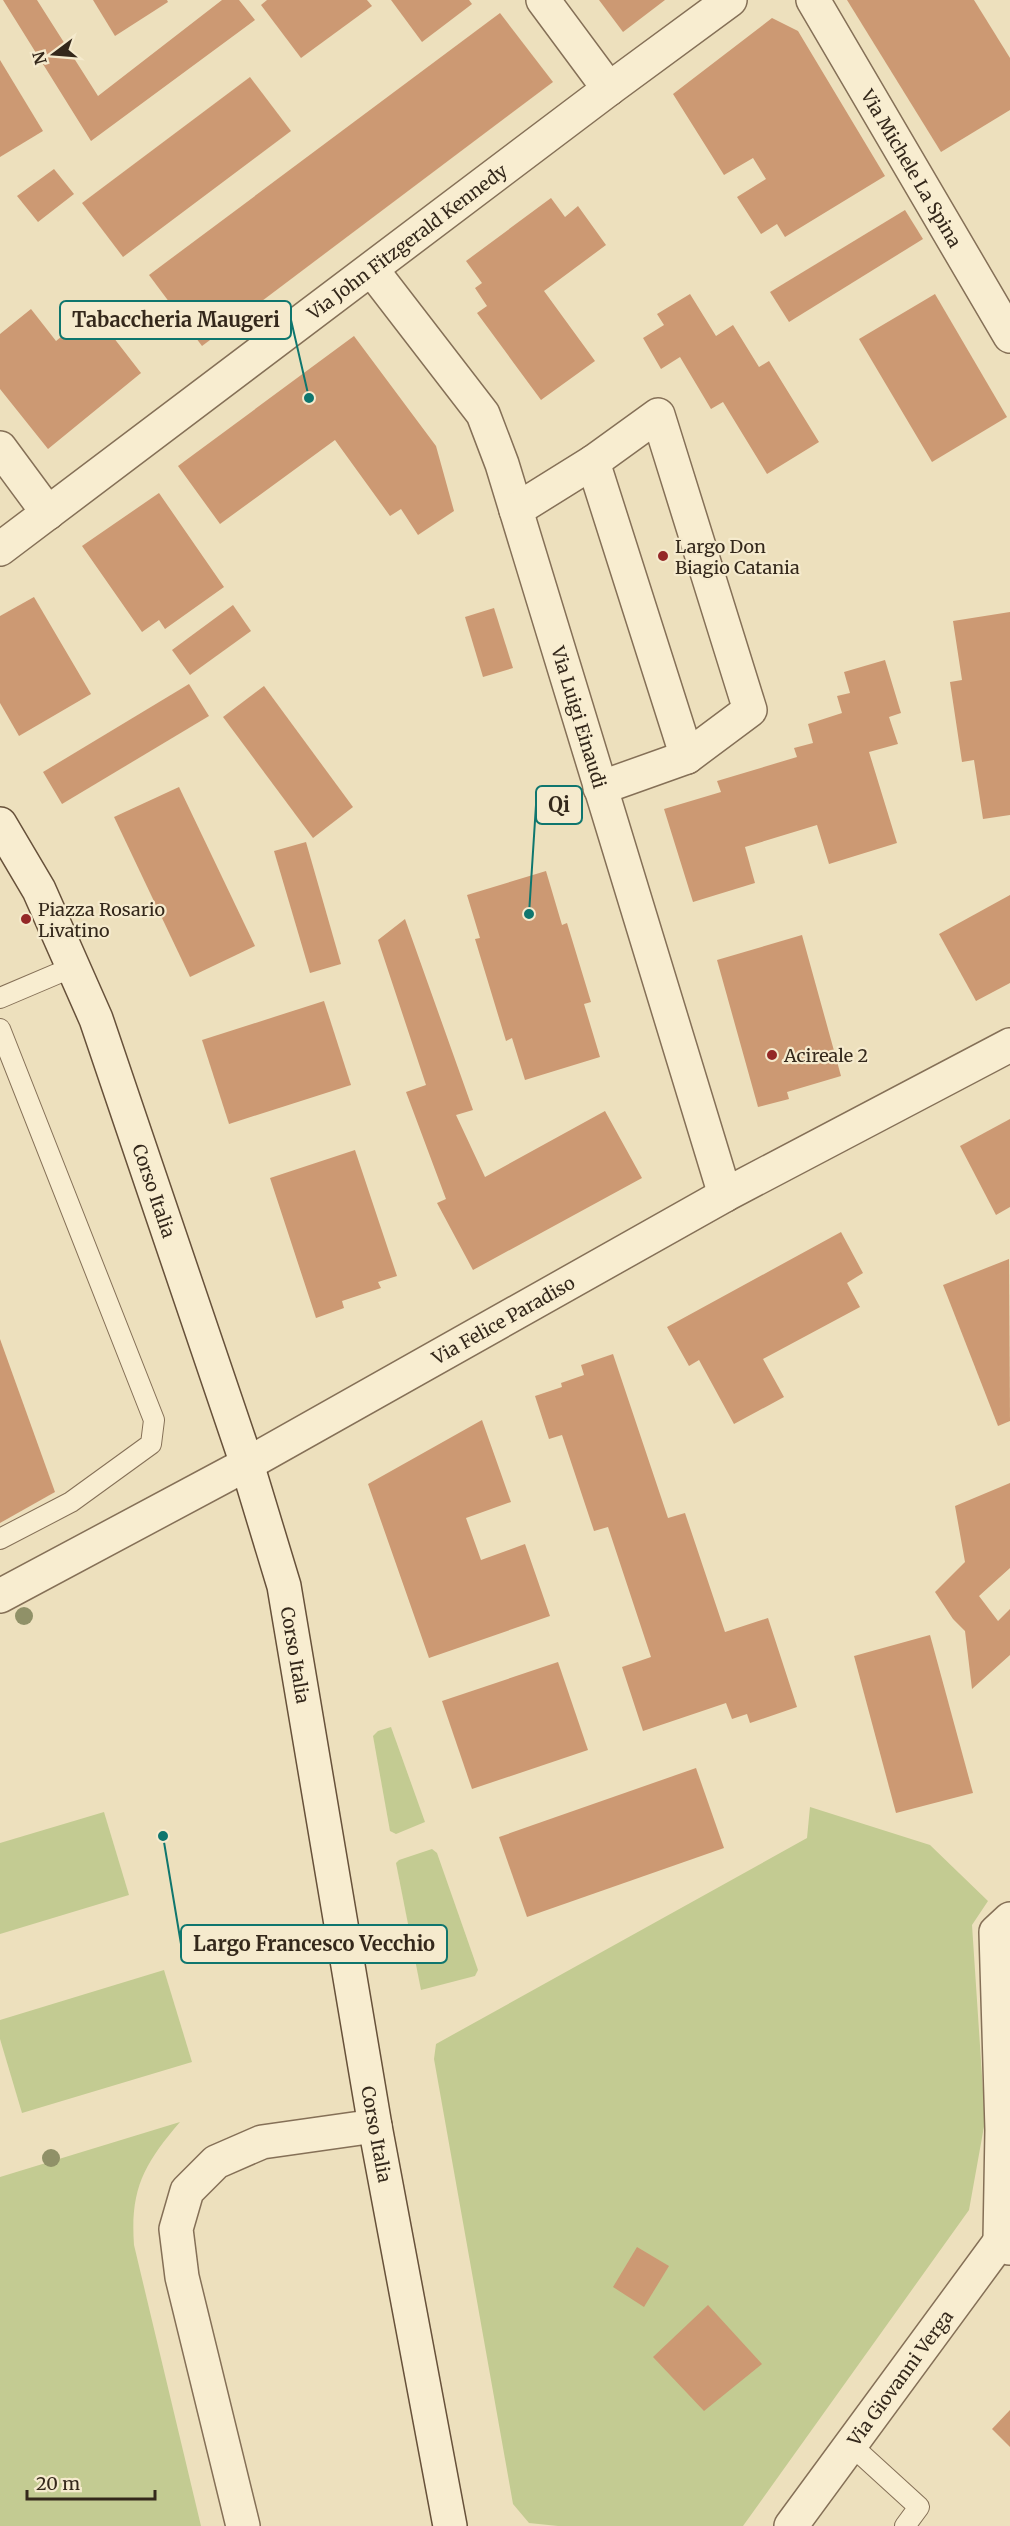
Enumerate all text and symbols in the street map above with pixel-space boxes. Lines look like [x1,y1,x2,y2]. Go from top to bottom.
north arrow [24,24,84,84]
text: N [28,49,51,67]
street label: Via Michele La Spina [856,84,967,252]
street label: Via John Fitzgerald Kennedy [302,158,512,325]
callout: Tabaccheria Maugeri [60,301,291,339]
text: Tabaccheria Maugeri [72,307,280,332]
place label: Largo Don Biagio Catania [675,535,800,579]
marker: Largo Don Biagio Catania [656,549,670,563]
street label: Via Luigi Einaudi [546,642,612,791]
callout: Qi [536,786,582,824]
text: Qi [548,792,570,817]
place label: Piazza Rosario Livatino [38,898,165,942]
marker: Piazza Rosario Livatino [19,912,33,926]
place label: Acireale 2 [783,1044,868,1067]
marker: Acireale 2 [765,1048,779,1062]
street label: Corso Italia [128,1141,181,1241]
street label: Via Felice Paradiso [427,1271,579,1370]
street label: Corso Italia [276,1605,315,1705]
callout: Largo Francesco Vecchio [181,1925,447,1963]
text: Largo Francesco Vecchio [193,1931,435,1956]
street label: Corso Italia [357,2084,397,2185]
street label: Via Giovanni Verga [842,2305,958,2451]
scale bar [27,2463,154,2501]
text: 20 m [36,2472,80,2495]

